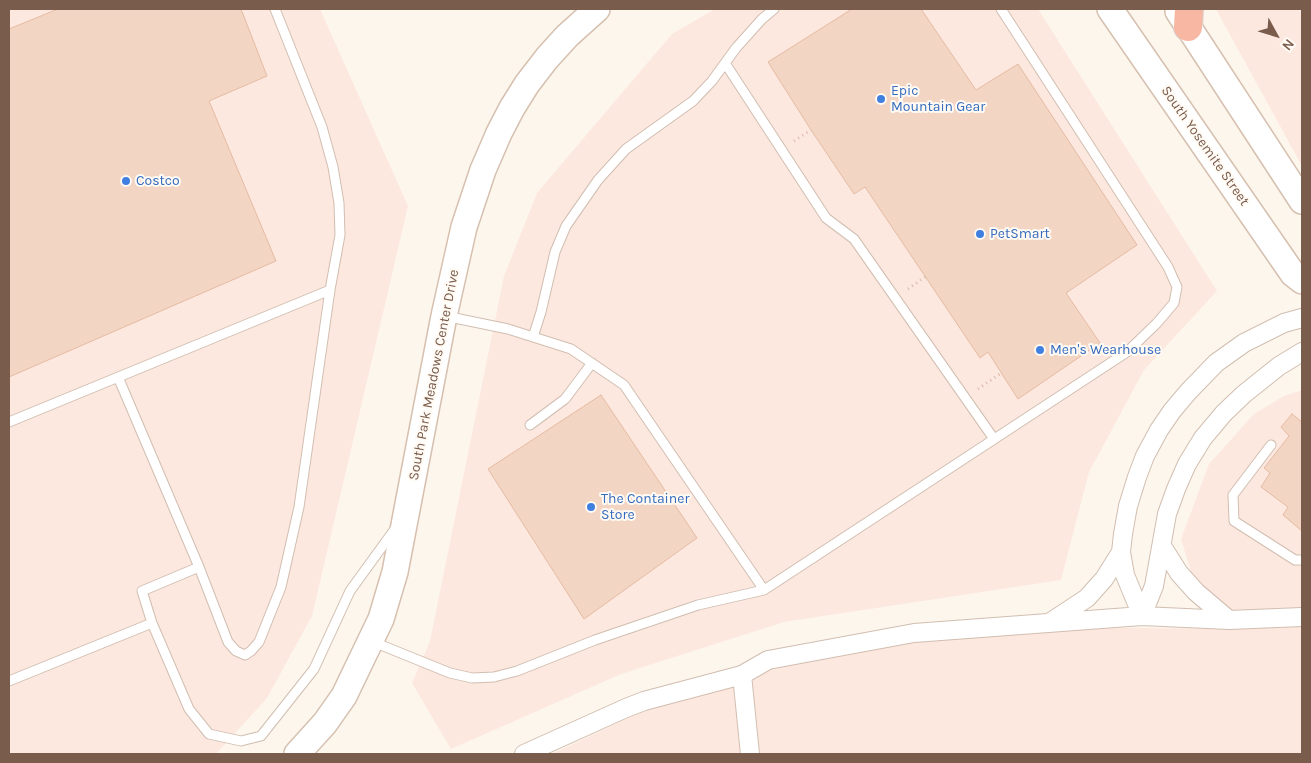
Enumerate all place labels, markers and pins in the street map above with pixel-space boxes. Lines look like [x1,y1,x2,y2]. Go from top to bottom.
place label: Epic Mountain Gear [891,83,985,115]
marker: Epic Mountain Gear [875,93,887,105]
place label: Costco [136,173,180,189]
marker: Costco [120,175,132,187]
place label: PetSmart [990,226,1050,242]
marker: PetSmart [974,228,986,240]
place label: Men's Wearhouse [1050,342,1161,358]
marker: Men's Wearhouse [1034,344,1046,356]
place label: The Container Store [601,491,689,524]
marker: The Container Store [585,501,597,513]

